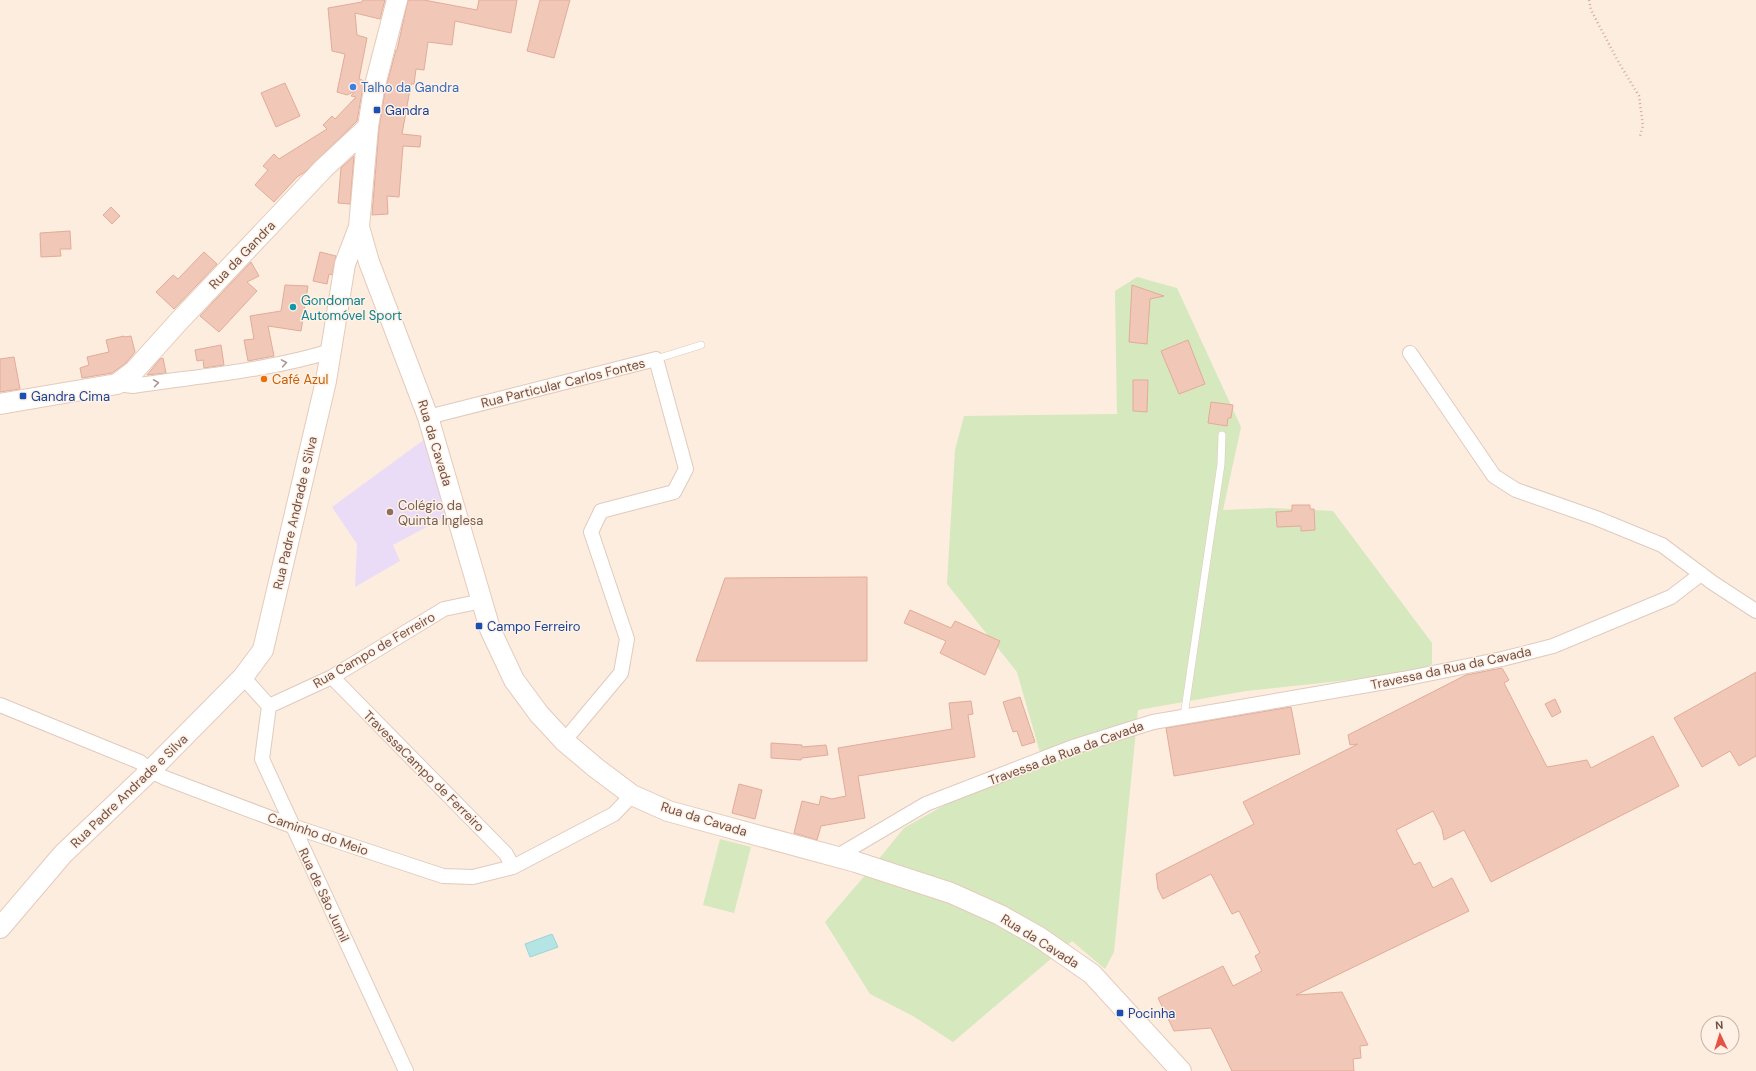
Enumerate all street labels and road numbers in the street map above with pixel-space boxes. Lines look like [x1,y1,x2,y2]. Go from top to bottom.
street label: Rua da Gandra [205,217,279,293]
street label: Rua Particular Carlos Fontes [479,354,647,412]
street label: Rua da Cavada [414,398,456,488]
street label: Rua Padre Andrade e Silva [269,435,321,591]
street label: Rua Campo de Ferreiro [310,608,438,692]
street label: Travessa da Rua da Cavada [1369,643,1533,693]
street label: TravessaCampo de Ferreiro [360,707,488,835]
street label: Travessa da Rua da Cavada [986,717,1146,789]
street label: Rua Padre Andrade e Silva [67,730,191,852]
street label: Rua da Cavada [659,798,749,840]
street label: Caminho do Meio [265,809,371,859]
street label: Rua de São Jumil [295,845,353,945]
street label: Rua da Cavada [998,910,1082,972]

